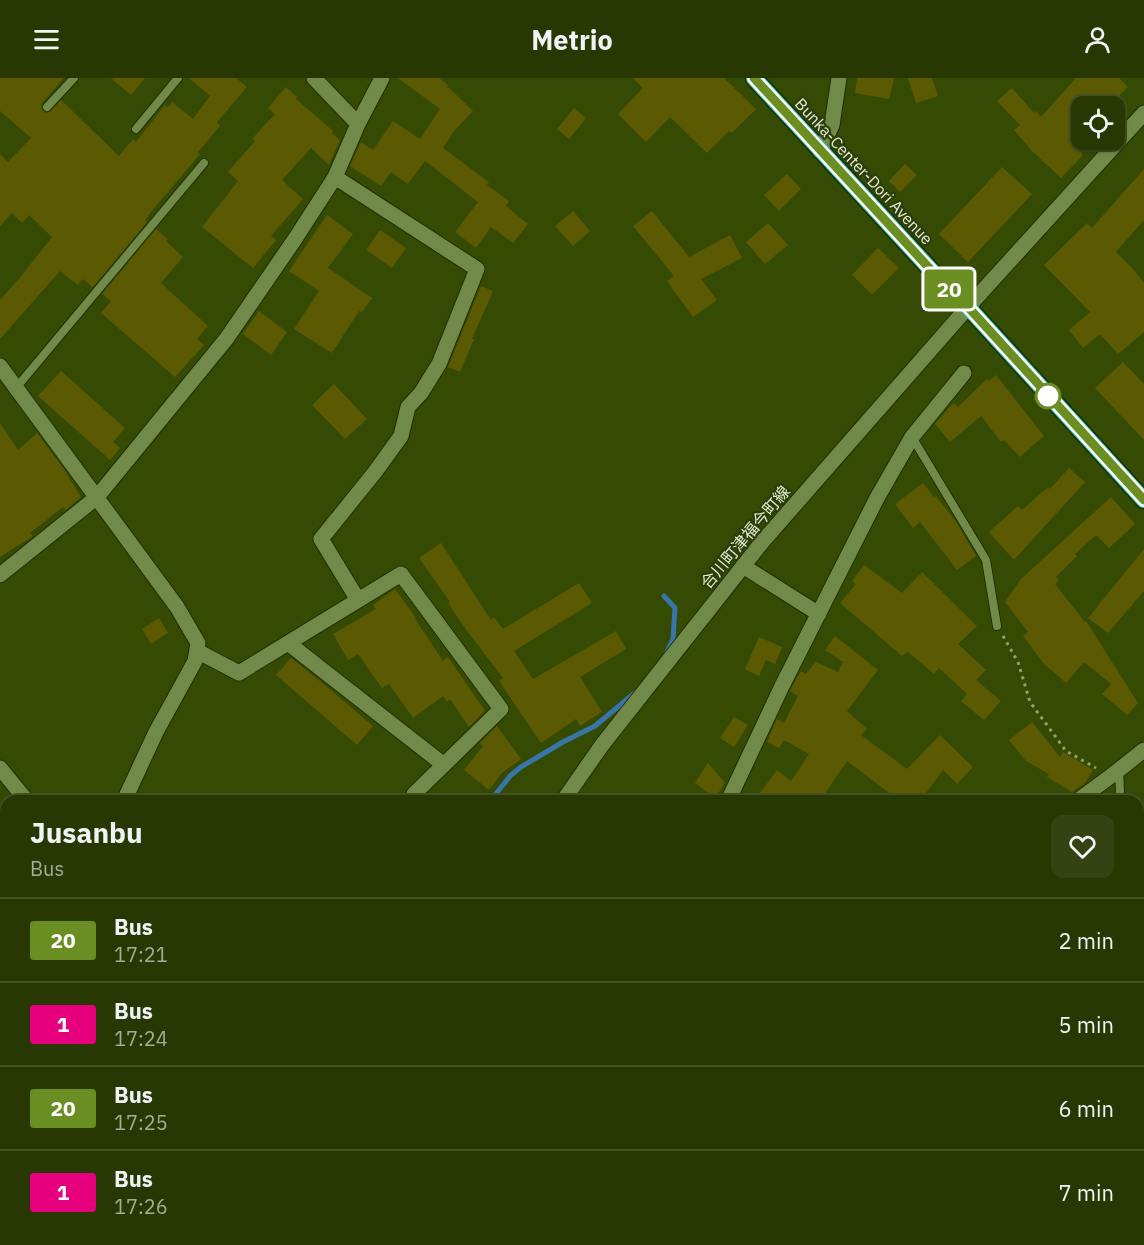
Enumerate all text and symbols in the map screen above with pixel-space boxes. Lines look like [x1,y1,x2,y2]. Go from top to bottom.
text: Metrio [531,22,613,57]
icon: menu [30,23,63,56]
icon: person [1081,23,1114,56]
street label: Bunka-Center-Dori Avenue [791,94,937,249]
map controls [1071,96,1125,150]
button: locate [1071,96,1125,150]
line badge: 20 [922,270,976,308]
text: 20 [936,275,962,303]
unlabelled marker [1035,383,1061,409]
street label: 合川町津福今町線 [696,482,794,592]
text: Jusanbu [30,814,143,851]
button: heart [1051,815,1114,878]
text: Bus [30,855,64,882]
text: Bus [114,912,153,941]
text: 20 [50,926,76,954]
text: 2 min [1058,926,1114,955]
text: 17:21 [114,941,168,968]
text: Bus [114,996,153,1025]
text: 1 [57,1010,69,1038]
text: 5 min [1058,1010,1114,1039]
text: 17:24 [114,1025,168,1052]
text: Bus [114,1080,153,1109]
text: 20 [50,1094,76,1122]
text: 6 min [1058,1094,1114,1123]
text: 17:25 [114,1109,168,1136]
text: Bus [114,1164,153,1193]
text: 1 [57,1178,69,1206]
text: 7 min [1058,1178,1114,1207]
text: 17:26 [114,1193,168,1220]

